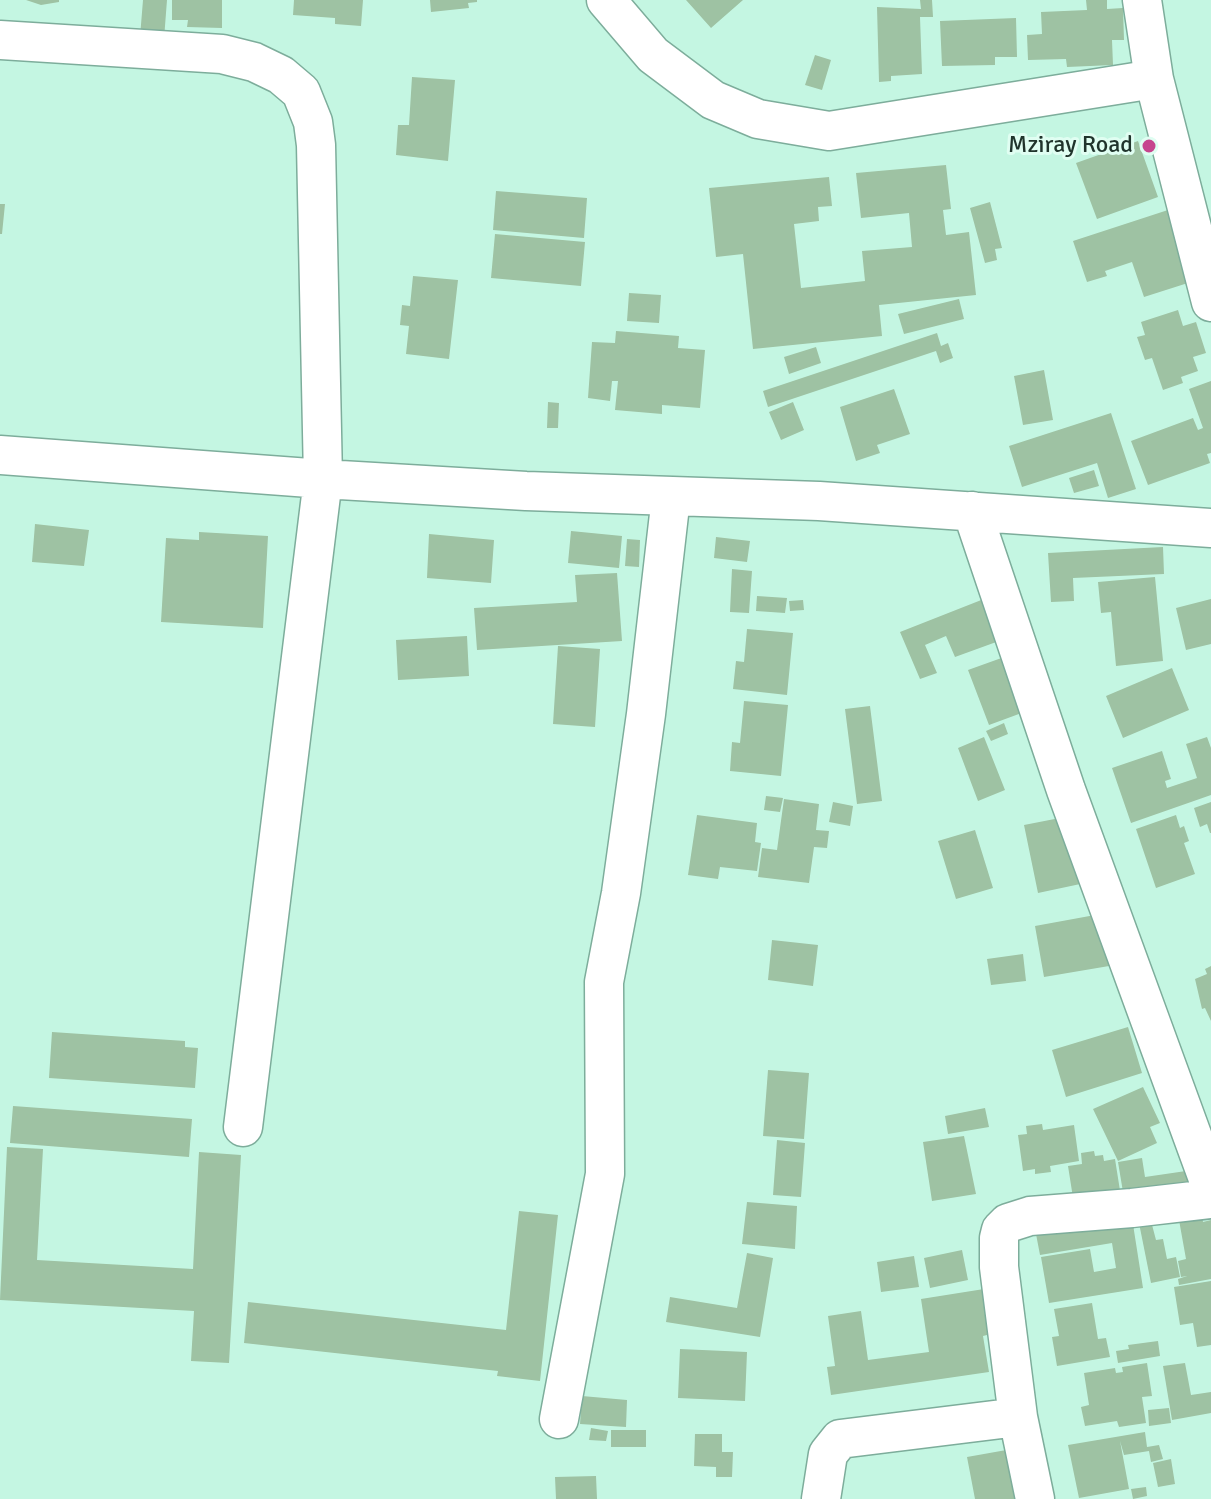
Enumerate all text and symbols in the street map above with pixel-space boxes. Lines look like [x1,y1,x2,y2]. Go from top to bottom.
place label: Mziray Road [1008,132,1133,160]
marker: Mziray Road [1140,137,1158,155]

